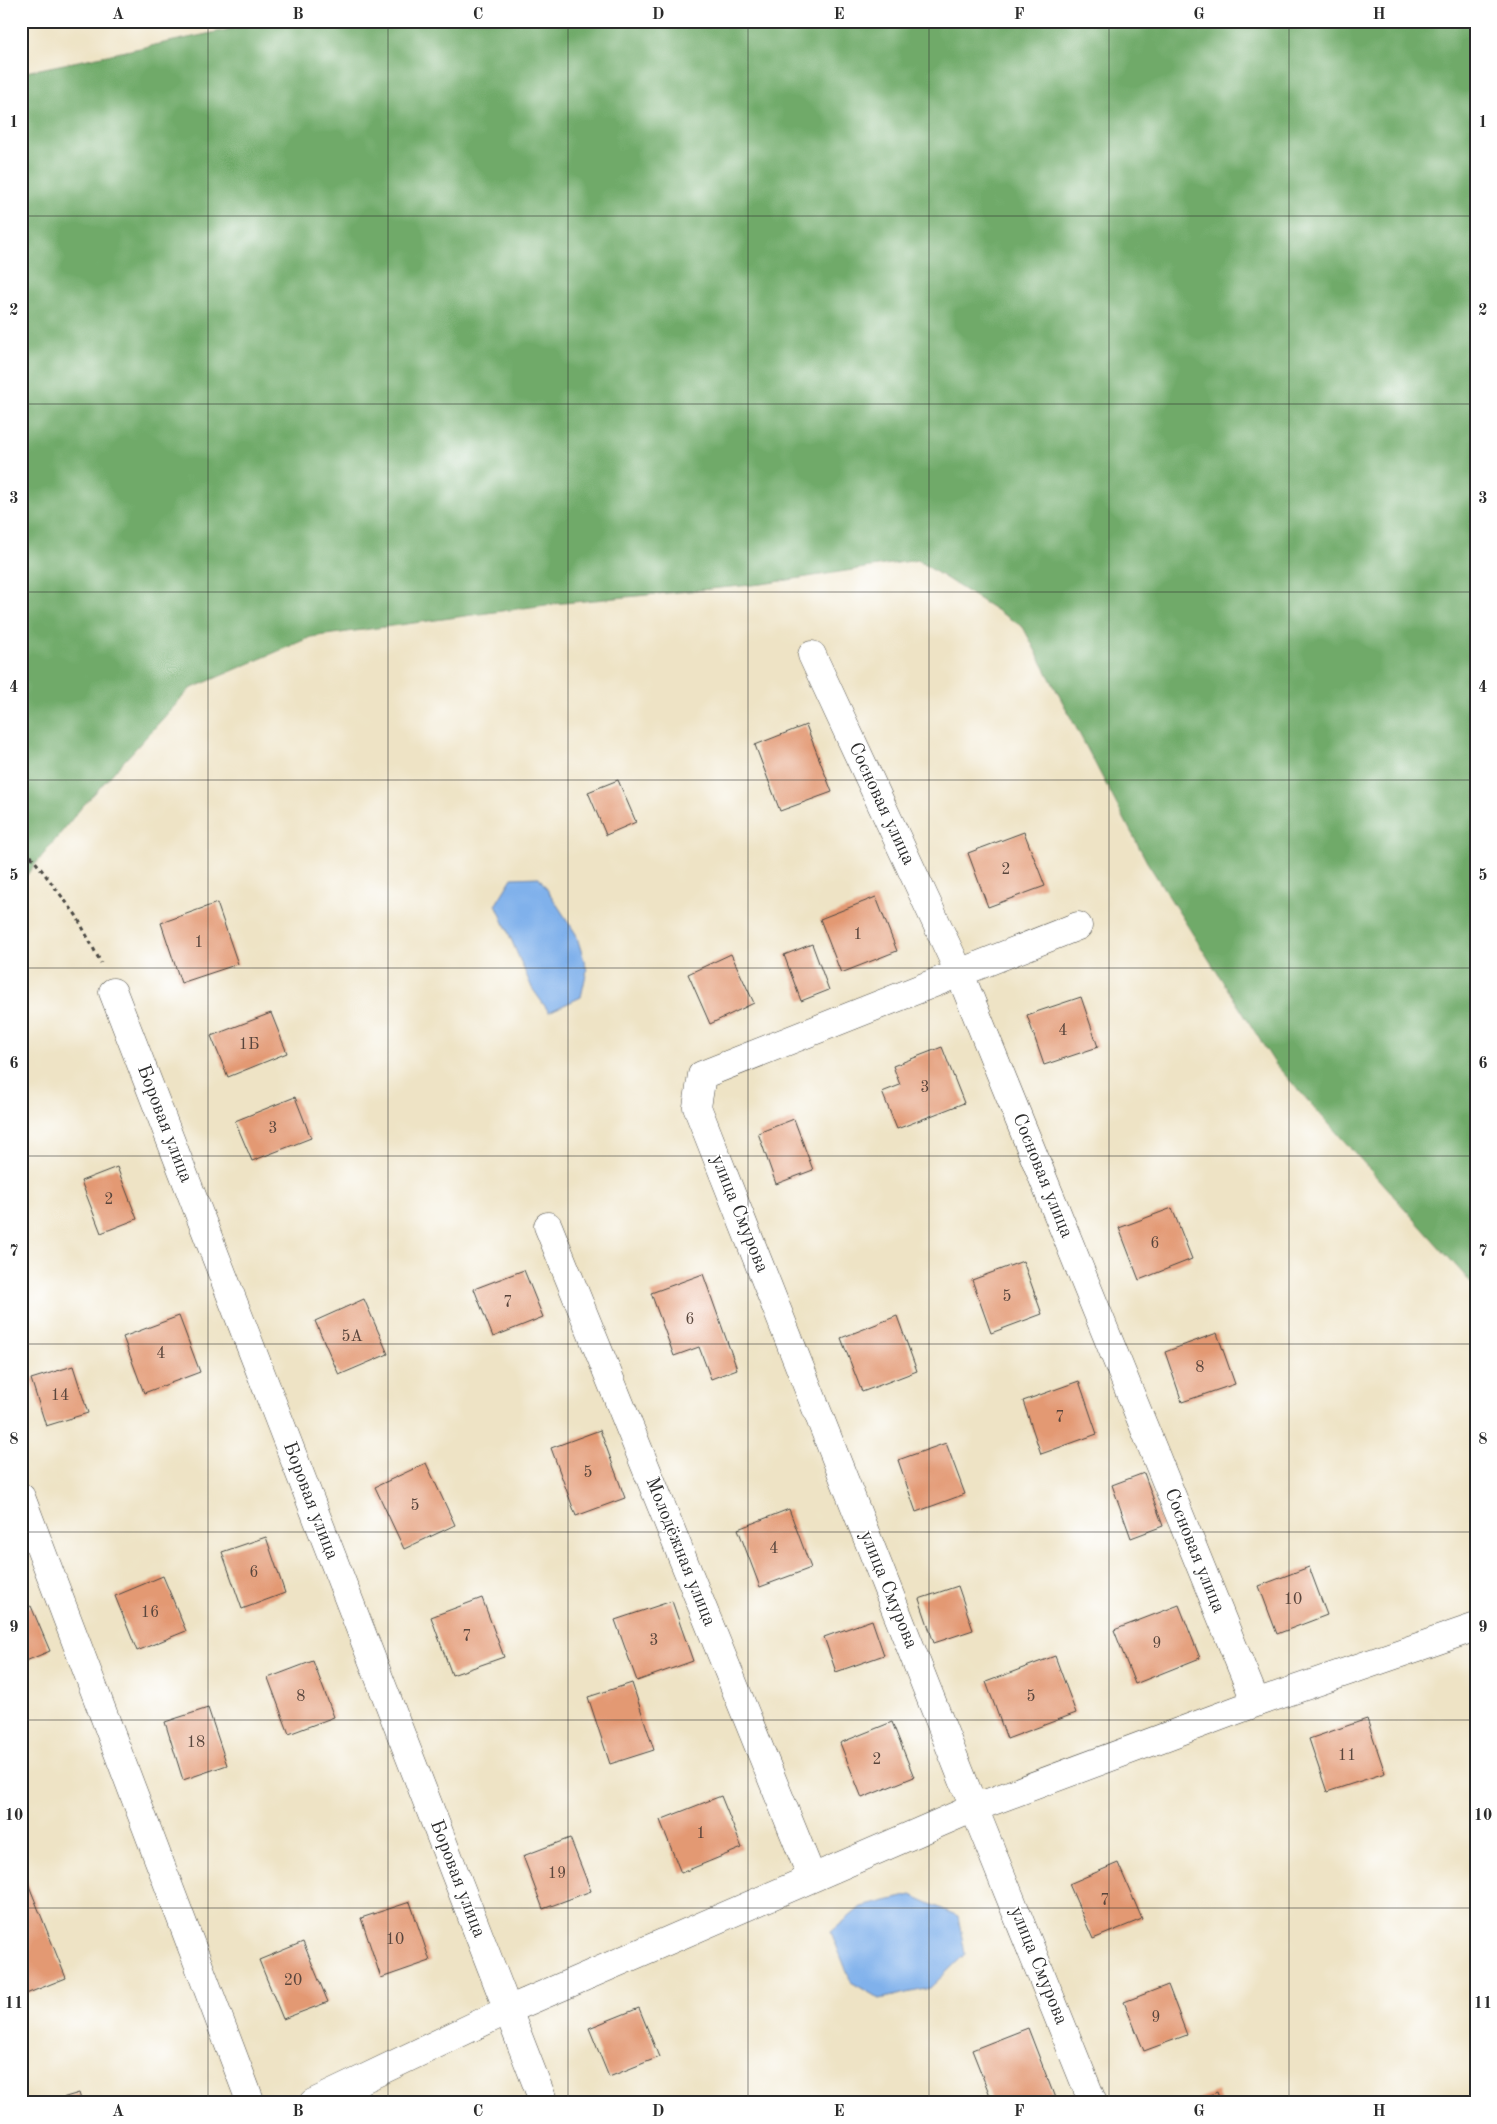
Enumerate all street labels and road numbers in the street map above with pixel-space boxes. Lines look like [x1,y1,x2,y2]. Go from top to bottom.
street label: Сосновая улица [844,740,918,869]
street label: Боровая улица [133,1063,195,1186]
street label: Сосновая улица [1008,1111,1076,1242]
street label: улица Смурова [707,1152,772,1276]
street label: Боровая улица [279,1440,341,1563]
street label: Молодёжная улица [641,1475,719,1630]
street label: Сосновая улица [1160,1486,1228,1617]
street label: улица Смурова [856,1528,921,1652]
street label: Боровая улица [426,1818,488,1941]
street label: улица Смурова [1006,1904,1071,2028]

